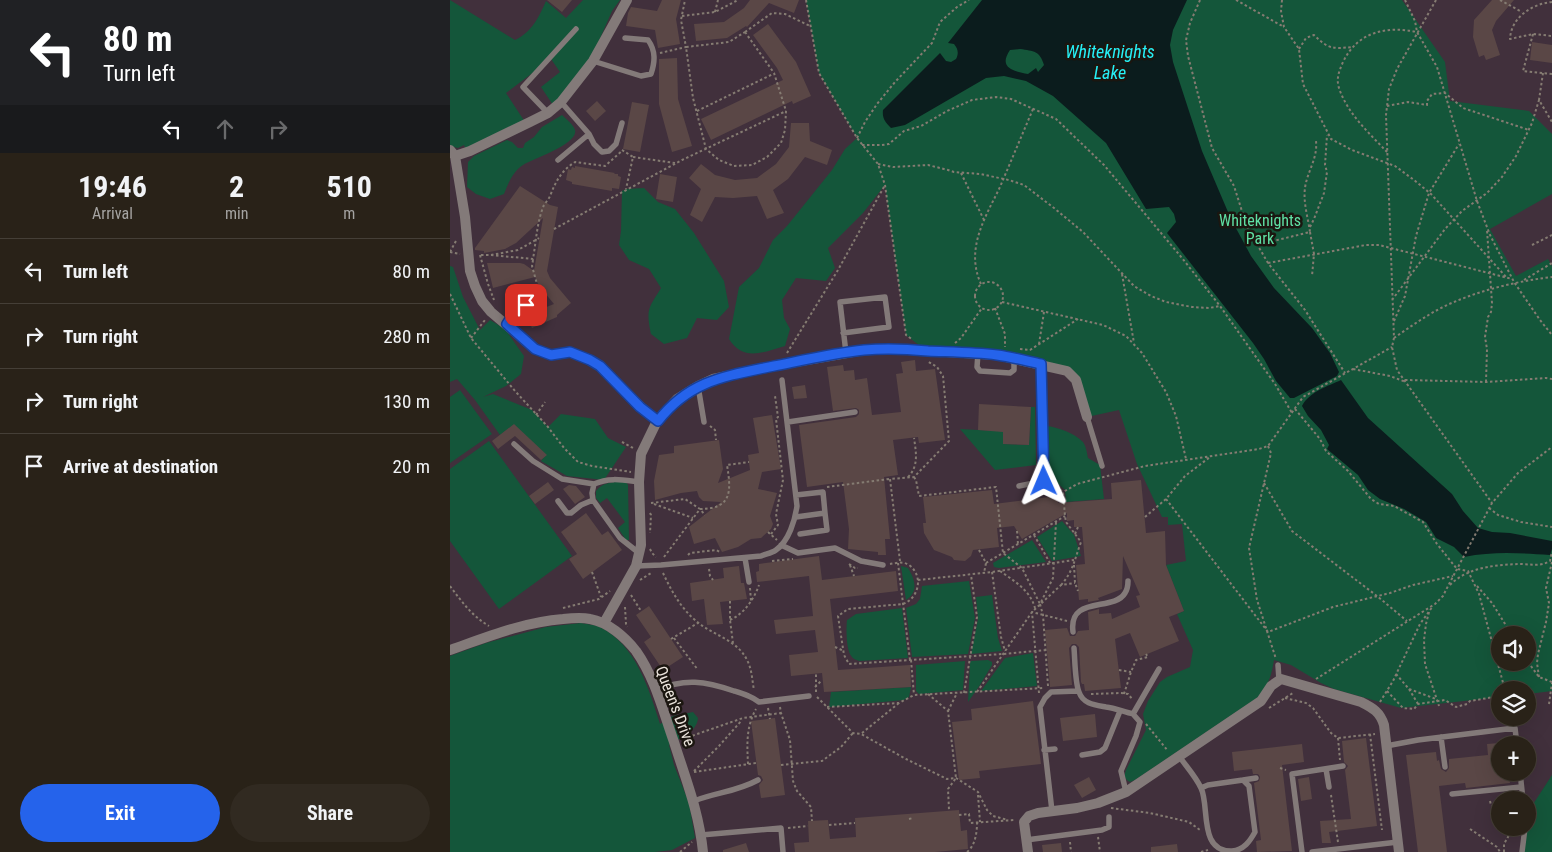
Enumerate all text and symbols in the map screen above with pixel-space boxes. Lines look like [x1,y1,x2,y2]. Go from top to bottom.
text: 80 m [103,19,172,60]
icon: left [20,20,85,85]
water label: Whiteknights Lake [1065,41,1155,83]
text: Turn left [103,61,175,86]
icon: left [158,115,186,143]
icon: ahead [211,115,239,143]
icon: right [264,115,292,143]
text: 19:46 [78,169,147,204]
text: 2 [229,169,244,204]
text: 510 [326,169,372,204]
text: Arrival [92,204,133,223]
text: min [225,204,248,223]
text: m [343,204,355,223]
park label: Whiteknights Park [1219,211,1301,248]
icon: left [20,257,48,285]
text: Turn left [63,260,128,283]
text: 80 m [393,260,430,283]
pin [505,284,547,326]
icon: arrive [512,291,540,319]
icon: right [20,322,48,350]
text: Turn right [63,325,138,348]
text: 280 m [383,325,430,348]
icon: right [20,387,48,415]
text: Turn right [63,390,138,413]
text: 130 m [383,390,430,413]
icon: arrive [20,452,48,480]
position arrow [1017,454,1069,506]
text: Arrive at destination [63,455,218,478]
text: 20 m [393,455,430,478]
map controls [1491,626,1536,836]
button: sound [1491,626,1536,671]
street label: Queen's Drive [652,663,700,749]
button: layers [1491,681,1536,726]
button: + [1491,736,1536,781]
button: Exit [20,784,220,842]
button: Share [230,784,430,842]
button: − [1491,791,1536,836]

